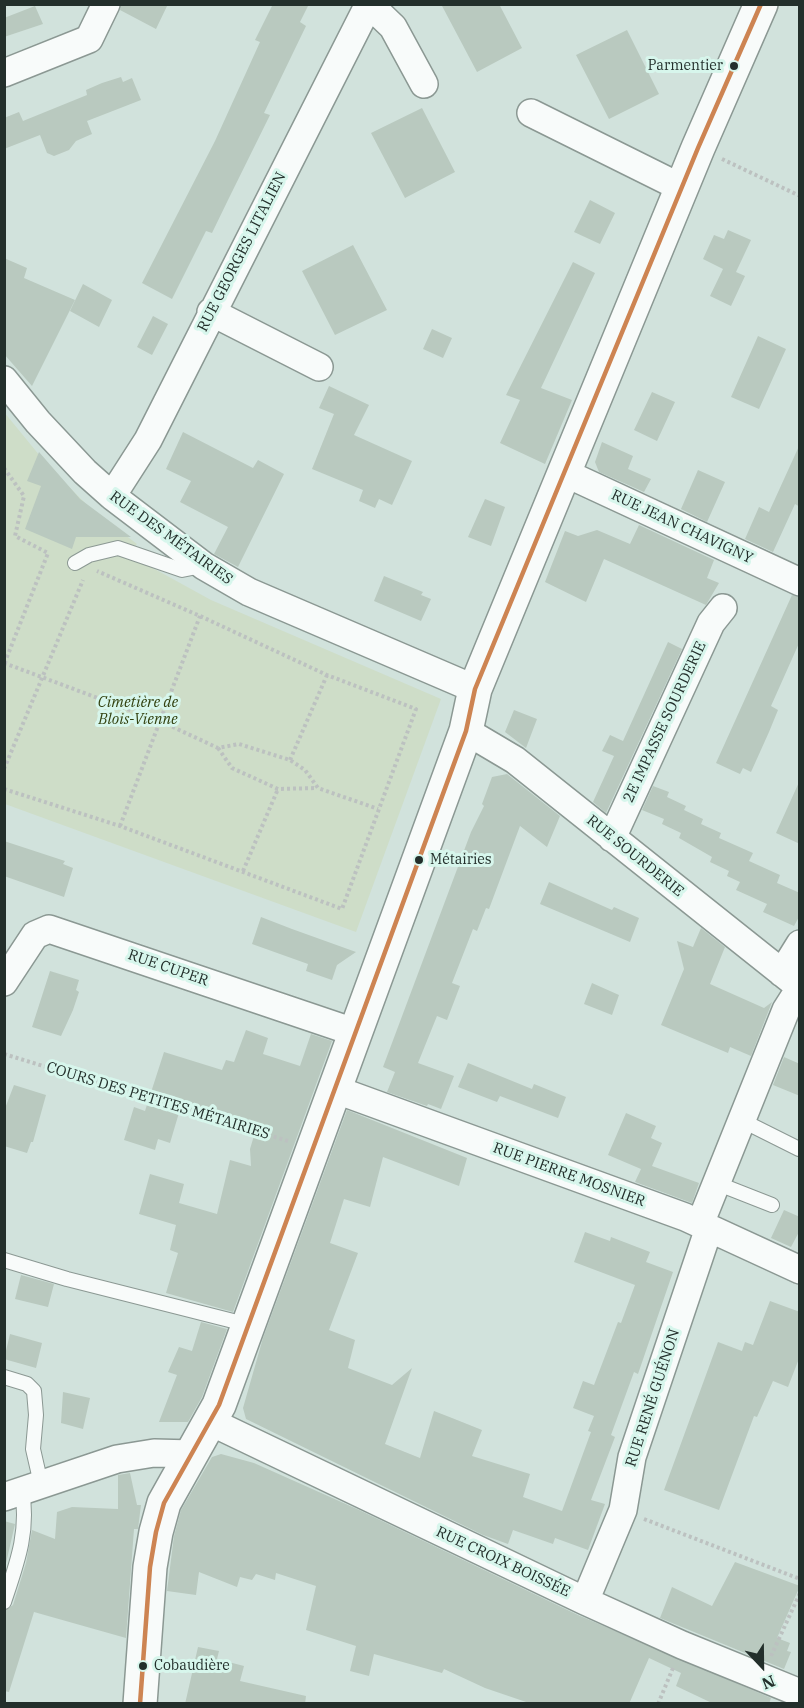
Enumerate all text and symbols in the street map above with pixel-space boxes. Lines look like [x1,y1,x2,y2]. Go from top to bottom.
place label: Parmentier [648,58,723,74]
marker: Parmentier [728,60,740,72]
street label: RUE GEORGES LITALIEN [194,169,290,335]
street label: RUE JEAN CHAVIGNY [608,486,756,568]
street label: RUE DES MÉTAIRIES [106,487,236,589]
street label: 2E IMPASSE SOURDERIE [620,639,710,805]
park label: Cimetière de Blois-Vienne [98,694,178,729]
street label: RUE SOURDERIE [583,811,687,901]
place label: Métairies [430,852,492,868]
marker: Métairies [413,854,425,866]
street label: RUE CUPER [125,946,211,990]
street label: COURS DES PETITES MÉTAIRIES [44,1058,272,1144]
street label: RUE PIERRE MOSNIER [490,1139,648,1211]
street label: RUE RENÉ GUÉNON [622,1327,684,1469]
street label: RUE CROIX BOISSÉE [433,1523,573,1601]
north arrow [732,1636,792,1696]
place label: Cobaudière [154,1658,230,1674]
marker: Cobaudière [137,1660,149,1672]
text: N [759,1671,778,1694]

